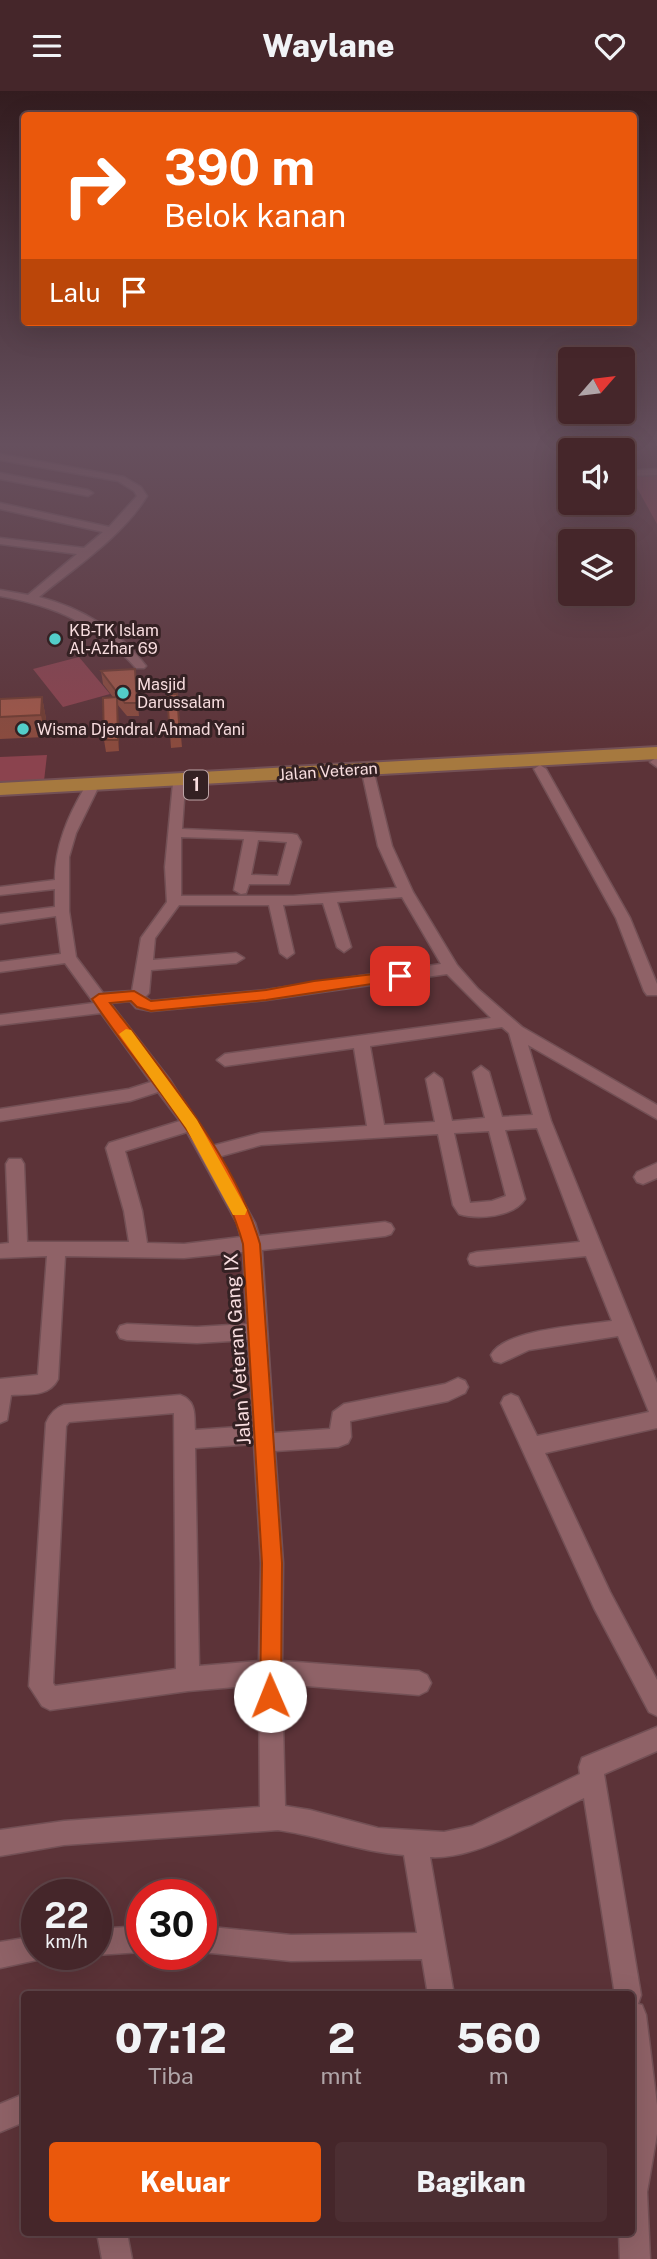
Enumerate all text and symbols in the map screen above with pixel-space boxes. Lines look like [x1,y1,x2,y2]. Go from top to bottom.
icon: menu [28,27,66,65]
text: Waylane [262,27,395,64]
icon: heart [591,27,629,65]
text: 390 m [164,138,315,196]
icon: right [49,140,140,231]
text: Belok kanan [164,197,346,234]
icon: arrive [115,273,153,311]
text: Lalu [49,277,101,308]
north arrow [558,347,635,423]
map controls [558,347,635,606]
button: sound [558,438,635,515]
button: layers [558,529,635,606]
place label: KB-TK Islam Al-Azhar 69 [69,621,159,658]
marker: KB-TK Islam Al-Azhar 69 [47,631,63,647]
place label: Masjid Darussalam [137,675,225,712]
marker: Masjid Darussalam [115,685,131,701]
place label: Wisma Djendral Ahmad Yani [37,720,245,739]
marker: Wisma Djendral Ahmad Yani [15,721,31,737]
street label: Jalan Veteran [278,759,378,784]
road number: 1 [184,771,208,799]
pin [370,946,430,1006]
icon: arrive [381,957,419,995]
street label: Jalan Veteran Gang IX [219,1252,255,1446]
position arrow [233,1659,307,1733]
speed limit sign: 30 [126,1879,217,1970]
text: 22 [44,1895,89,1936]
text: km/h [45,1931,88,1952]
text: 07:12 [115,2013,227,2062]
text: 2 [328,2013,355,2062]
text: 560 [456,2013,541,2062]
text: Tiba [148,2062,194,2089]
text: mnt [321,2062,362,2089]
text: m [489,2062,509,2089]
button: Keluar [49,2142,321,2222]
button: Bagikan [335,2142,607,2222]

